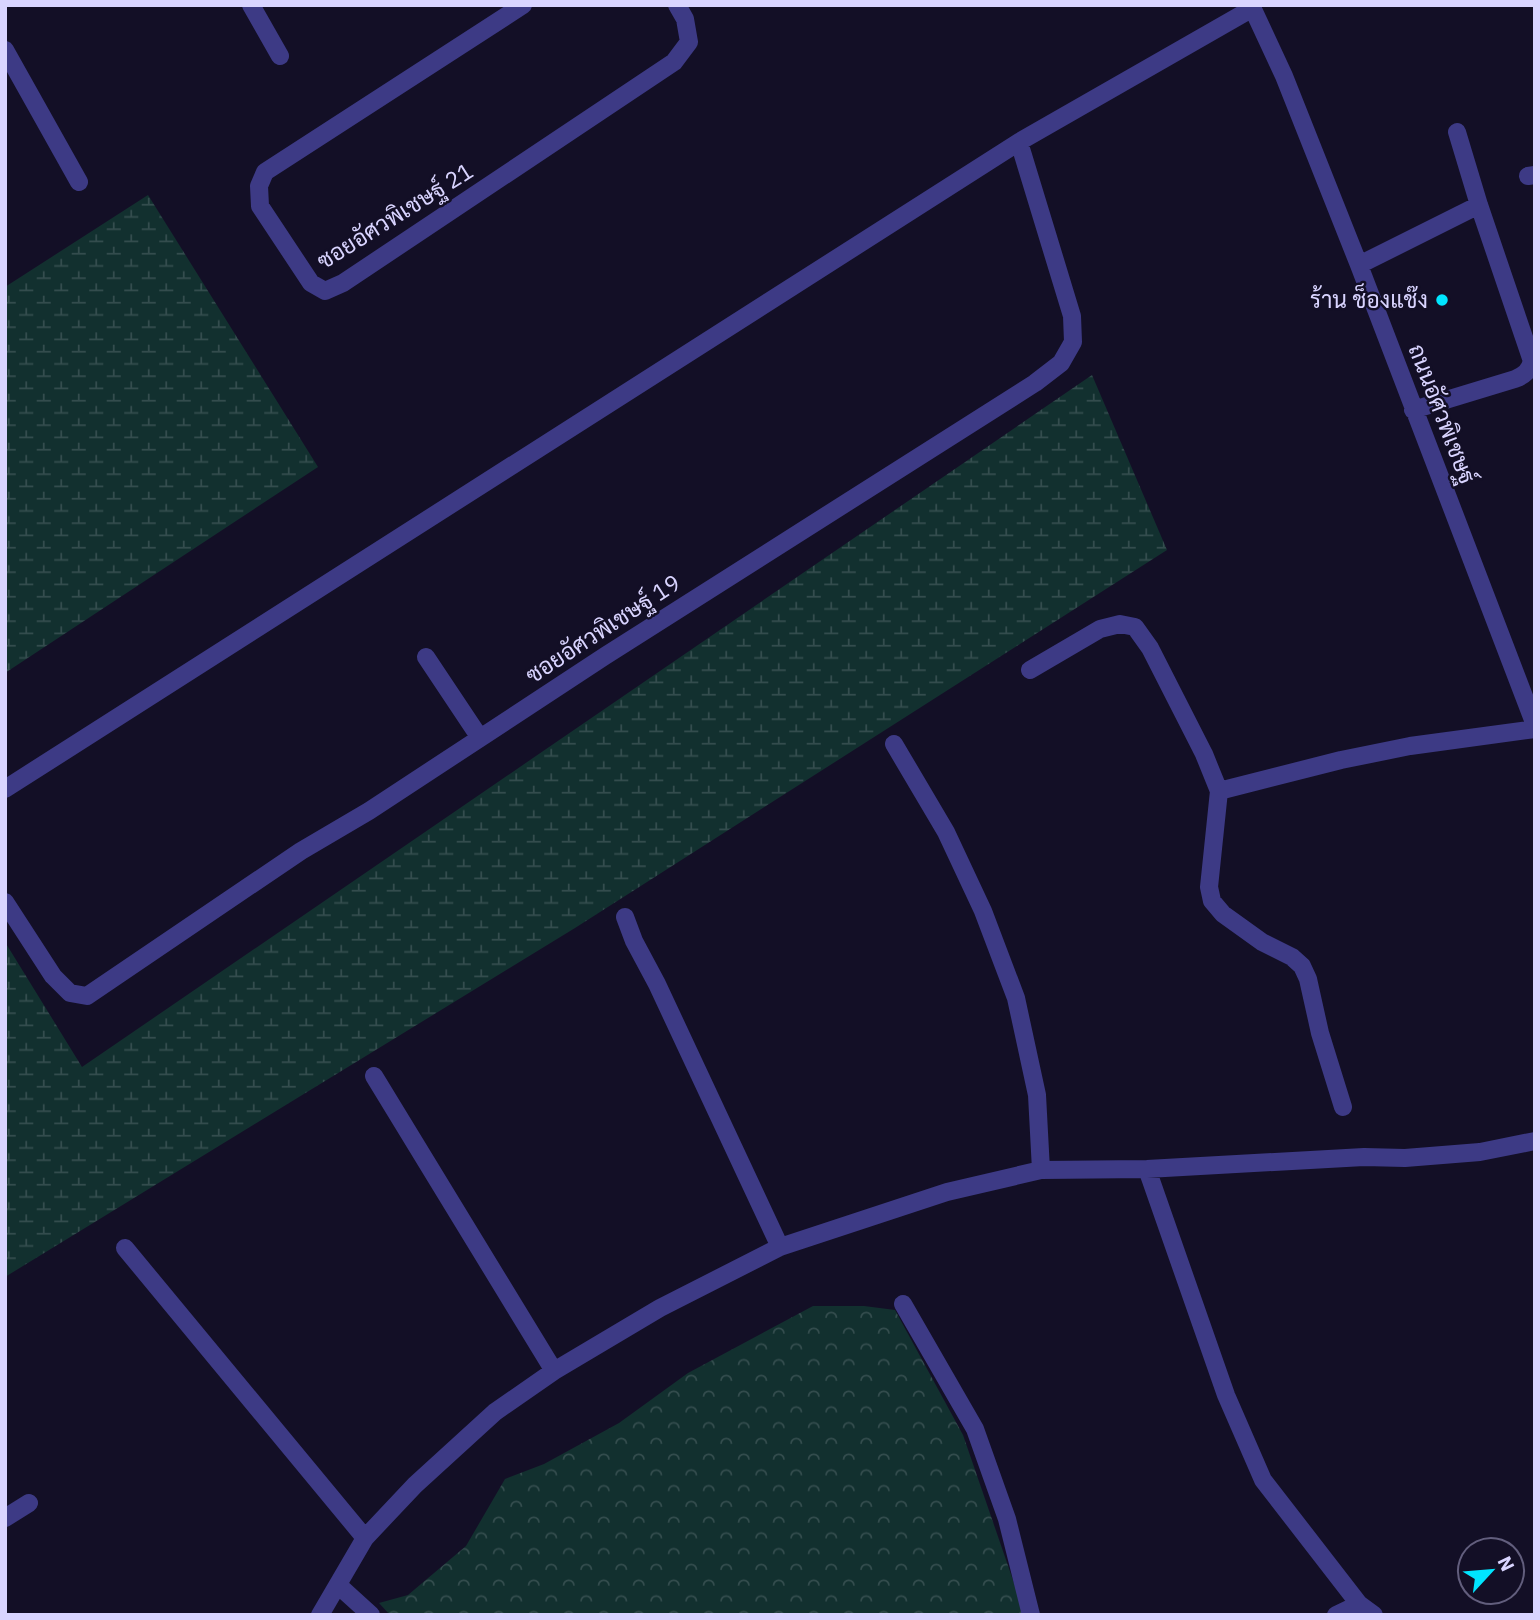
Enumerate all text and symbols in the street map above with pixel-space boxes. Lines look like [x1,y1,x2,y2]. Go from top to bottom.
street label: ซอยอัศวพิเชษฐ์ 21 [311,155,479,277]
place label: ร้าน ช็องแช๊ง [1310,283,1428,314]
marker: ร้าน ช็องแช๊ง [1434,292,1450,308]
street label: ถนนอัศวพิเชษฐ์ [1401,339,1483,489]
street label: ซอยอัศวพิเชษฐ์ 19 [519,567,687,691]
north arrow [1456,1536,1526,1606]
text: N [1492,1552,1520,1575]

